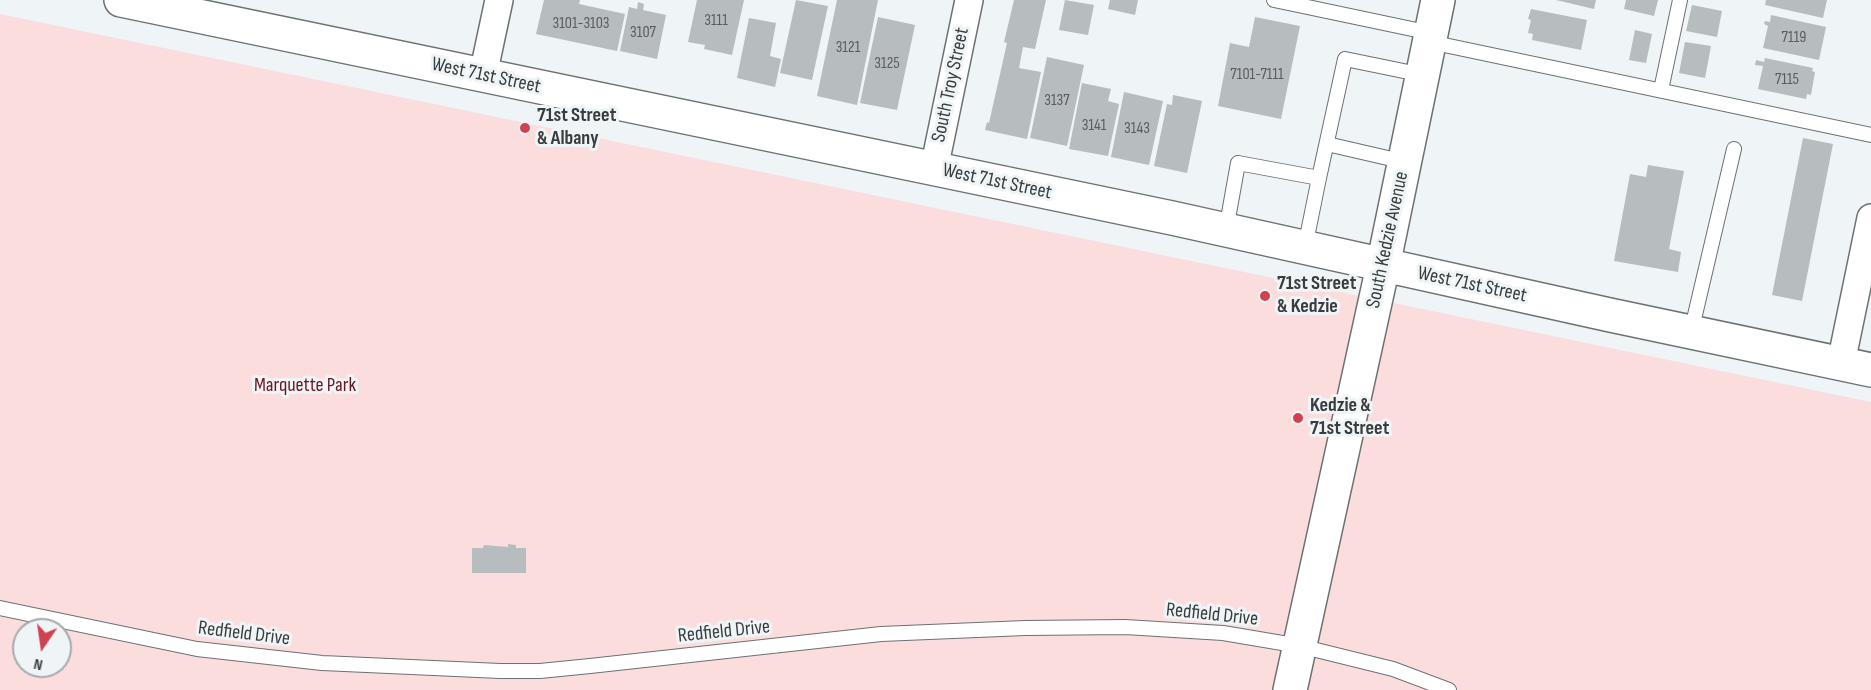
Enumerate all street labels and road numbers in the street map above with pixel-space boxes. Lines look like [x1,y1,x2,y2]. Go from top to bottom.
street label: South Troy Street [927,26,975,144]
street label: West 71st Street [429,53,543,99]
street label: West 71st Street [940,159,1054,205]
street label: South Kedzie Avenue [1362,169,1414,311]
street label: West 71st Street [1415,262,1529,308]
street label: Redfield Drive [1165,598,1259,632]
street label: Redfield Drive [677,615,771,649]
street label: Redfield Drive [197,616,291,652]

